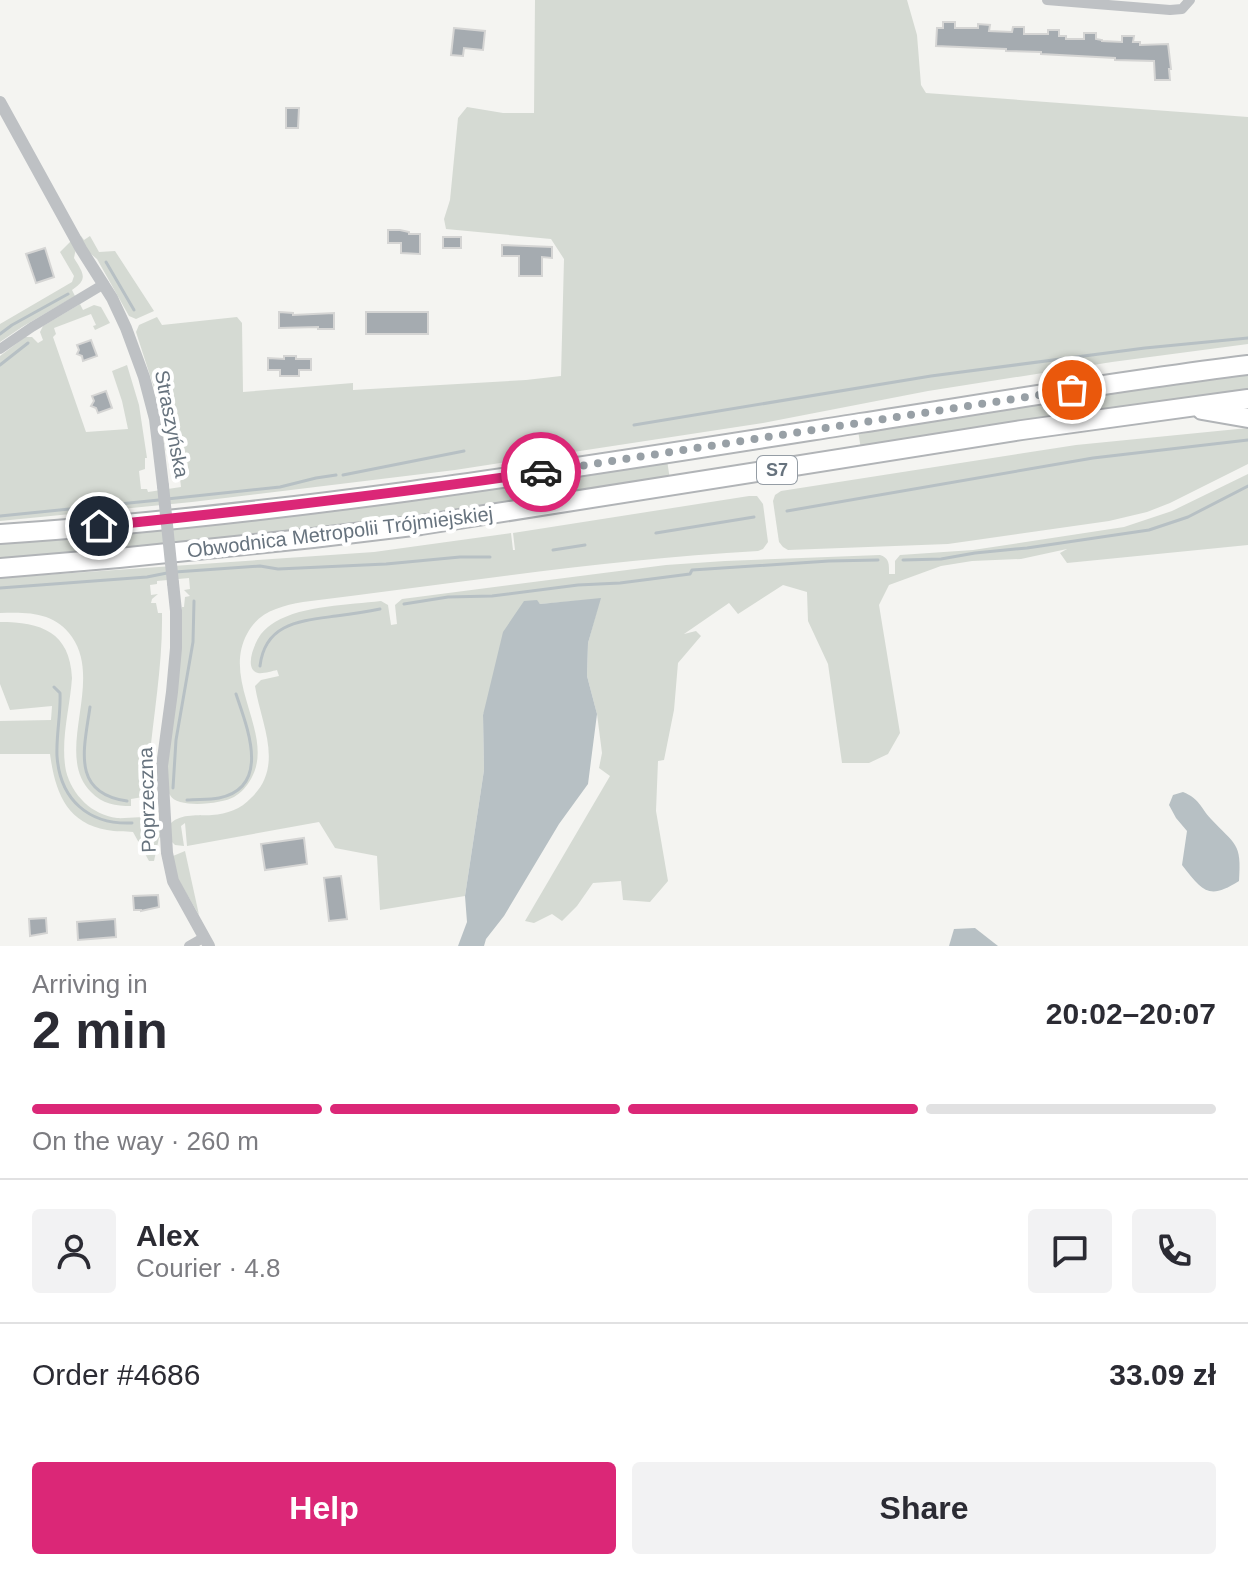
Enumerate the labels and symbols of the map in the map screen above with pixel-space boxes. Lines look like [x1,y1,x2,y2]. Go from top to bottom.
pin [1038,356,1106,424]
street label: Straszyńska [151,368,193,480]
courier [501,432,581,512]
road number: S7 [757,456,797,484]
pin [65,492,133,560]
street label: Obwodnica Metropolii Trójmiejskiej [186,502,494,562]
street label: Poprzeczna [134,746,160,853]

